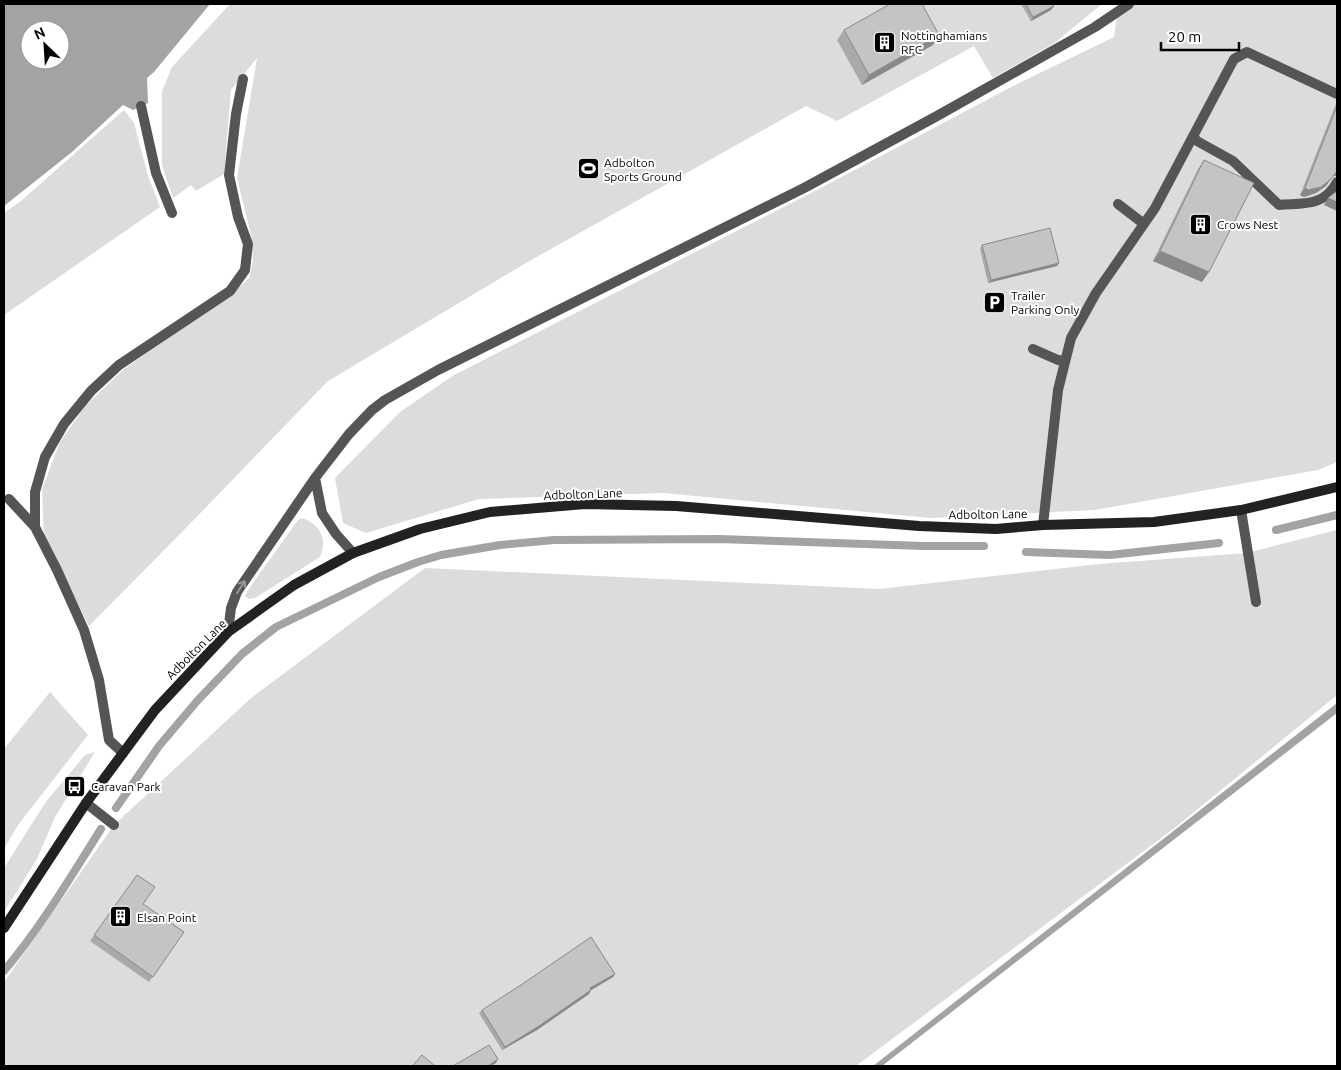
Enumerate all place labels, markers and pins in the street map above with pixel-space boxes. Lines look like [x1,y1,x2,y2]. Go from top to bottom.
place label: Nottinghamians RFC [901,29,987,56]
building icon: Nottinghamians RFC [873,30,897,54]
place label: Adbolton Sports Ground [604,156,682,183]
sports icon: Adbolton Sports Ground [576,157,600,181]
building icon: Crows Nest [1189,212,1213,236]
place label: Crows Nest [1217,218,1279,231]
place label: Trailer Parking Only [1011,289,1080,316]
parking icon: Trailer Parking Only [983,290,1007,314]
bus stop icon: Caravan Park [63,774,87,798]
place label: Caravan Park [91,780,161,793]
building icon: Elsan Point [109,905,133,929]
place label: Elsan Point [137,911,197,924]

